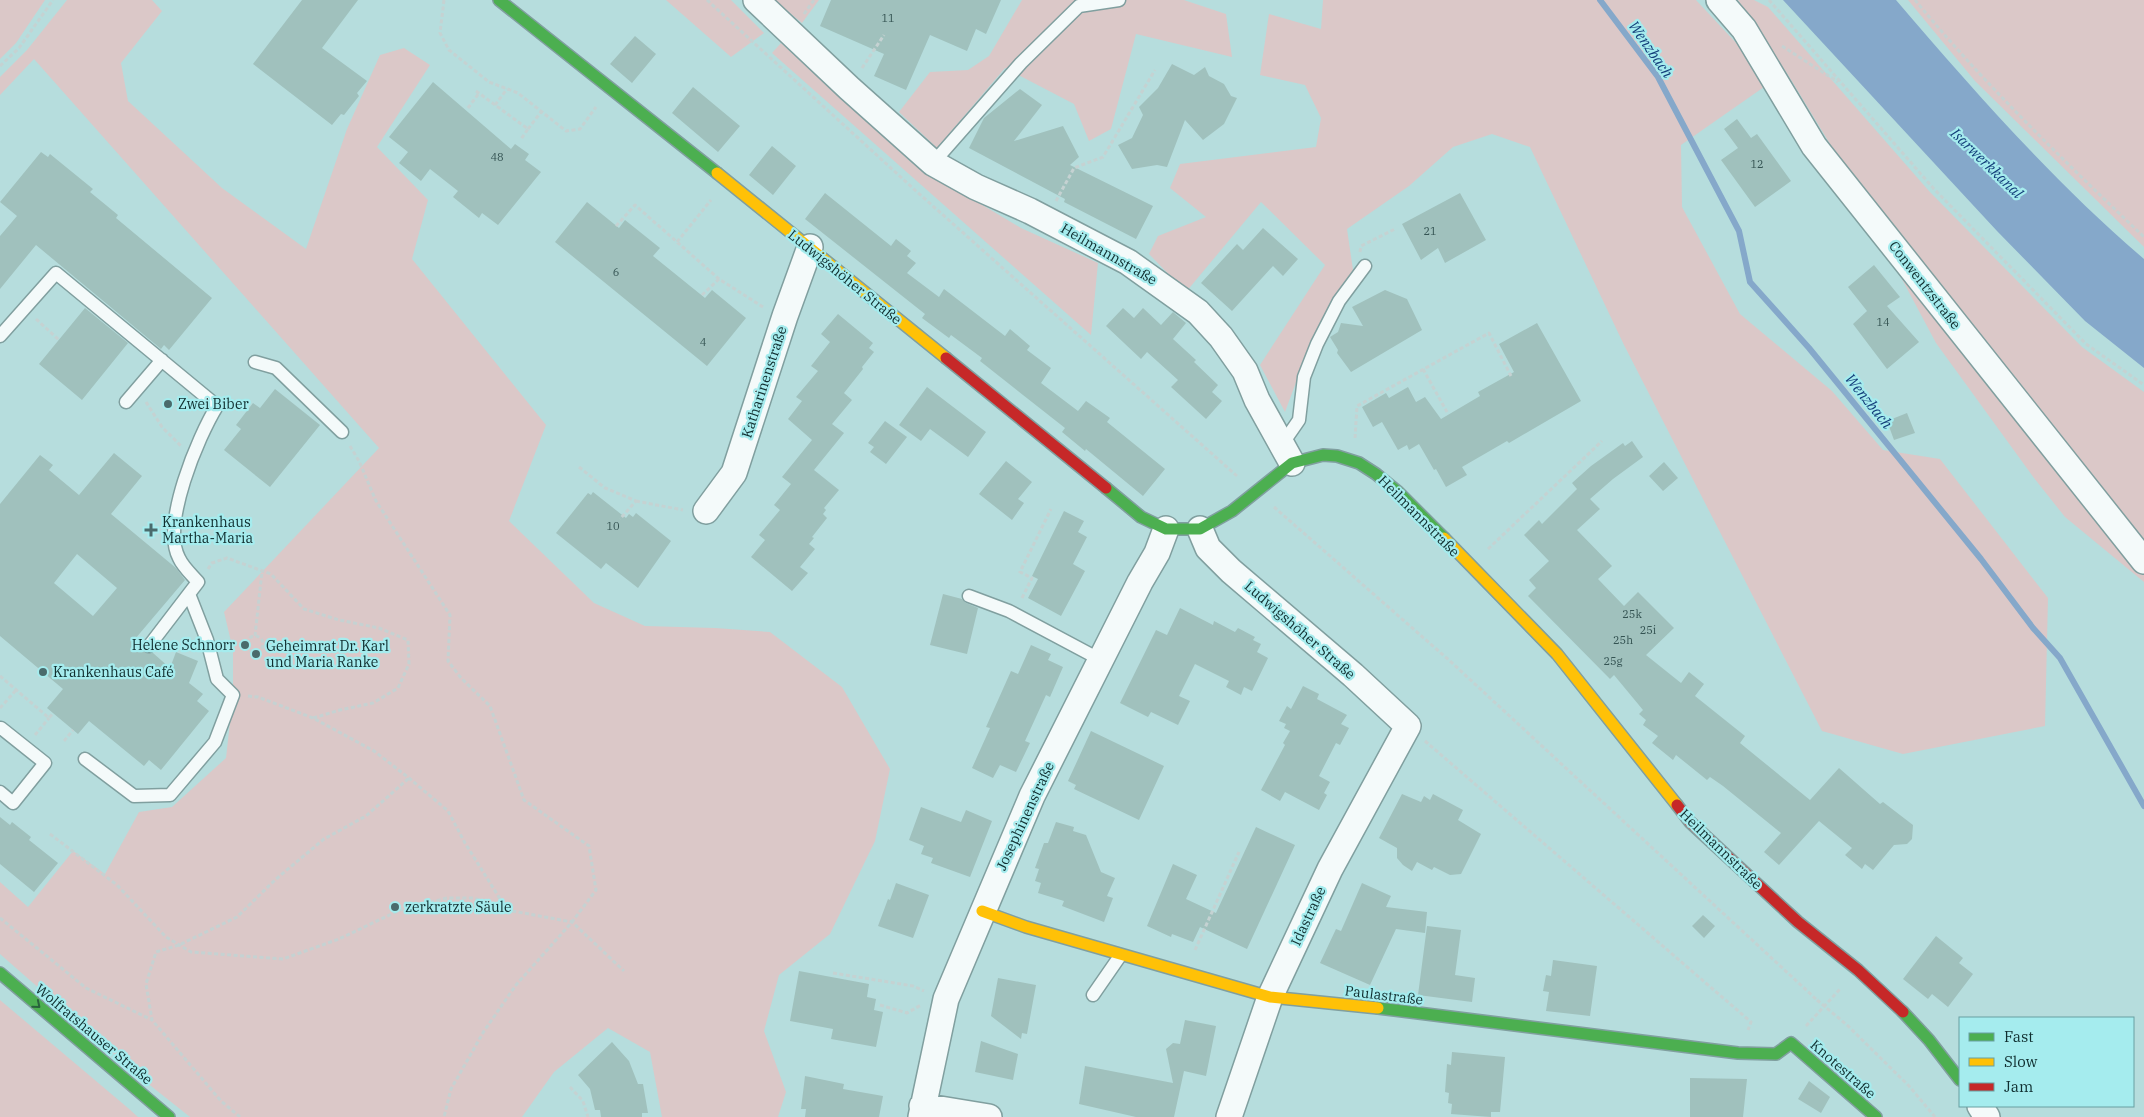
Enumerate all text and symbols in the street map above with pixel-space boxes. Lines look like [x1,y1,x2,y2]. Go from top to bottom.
house number: 11 [881,11,895,25]
water label: Wenzbach [1624,17,1678,82]
water label: Isarwerkkanal [1946,123,2028,203]
house number: 48 [490,150,504,164]
house number: 12 [1750,157,1764,171]
street label: Heilmannstraße [1058,219,1160,289]
house number: 21 [1423,224,1437,238]
street label: Ludwigshöher Straße [785,226,905,328]
street label: Conwentzstraße [1885,237,1965,333]
house number: 6 [613,265,619,279]
house number: 14 [1876,315,1890,329]
street label: Katharinenstraße [737,324,791,440]
house number: 4 [700,335,707,349]
water label: Wenzbach [1841,370,1897,433]
place label: Zwei Biber [178,395,249,413]
marker: Zwei Biber [162,398,174,410]
street label: Heilmannstraße [1374,471,1464,561]
place label: Krankenhaus Martha-Maria [162,513,253,547]
house number: 10 [606,519,620,533]
marker: Krankenhaus Martha-Maria [144,523,158,537]
street label: Ludwigshöher Straße [1241,577,1359,683]
house number: 25k [1622,607,1642,621]
house number: 25i [1640,623,1657,637]
house number: 25h [1613,633,1633,647]
place label: Helene Schnorr [132,636,236,654]
place label: Geheimrat Dr. Karl und Maria Ranke [266,637,389,671]
marker: Helene Schnorr [239,639,251,651]
marker: Geheimrat Dr. Karl und Maria Ranke [250,648,262,660]
house number: 25g [1603,654,1623,668]
place label: Krankenhaus Café [53,663,174,681]
marker: Krankenhaus Café [37,666,49,678]
street label: Josephinenstraße [992,759,1058,873]
street label: Heilmannstraße [1676,805,1766,893]
street label: Idastraße [1287,884,1329,948]
place label: zerkratzte Säule [405,898,511,916]
marker: zerkratzte Säule [389,901,401,913]
street label: Wolfratshauser Straße [32,980,156,1088]
street label: Paulastraße [1344,981,1424,1009]
one-way arrow [31,1000,40,1008]
legend [1959,1017,2134,1107]
text: Fast [2004,1027,2034,1046]
street label: Knotestraße [1807,1036,1879,1102]
text: Slow [2004,1052,2038,1071]
text: Jam [2004,1077,2033,1096]

